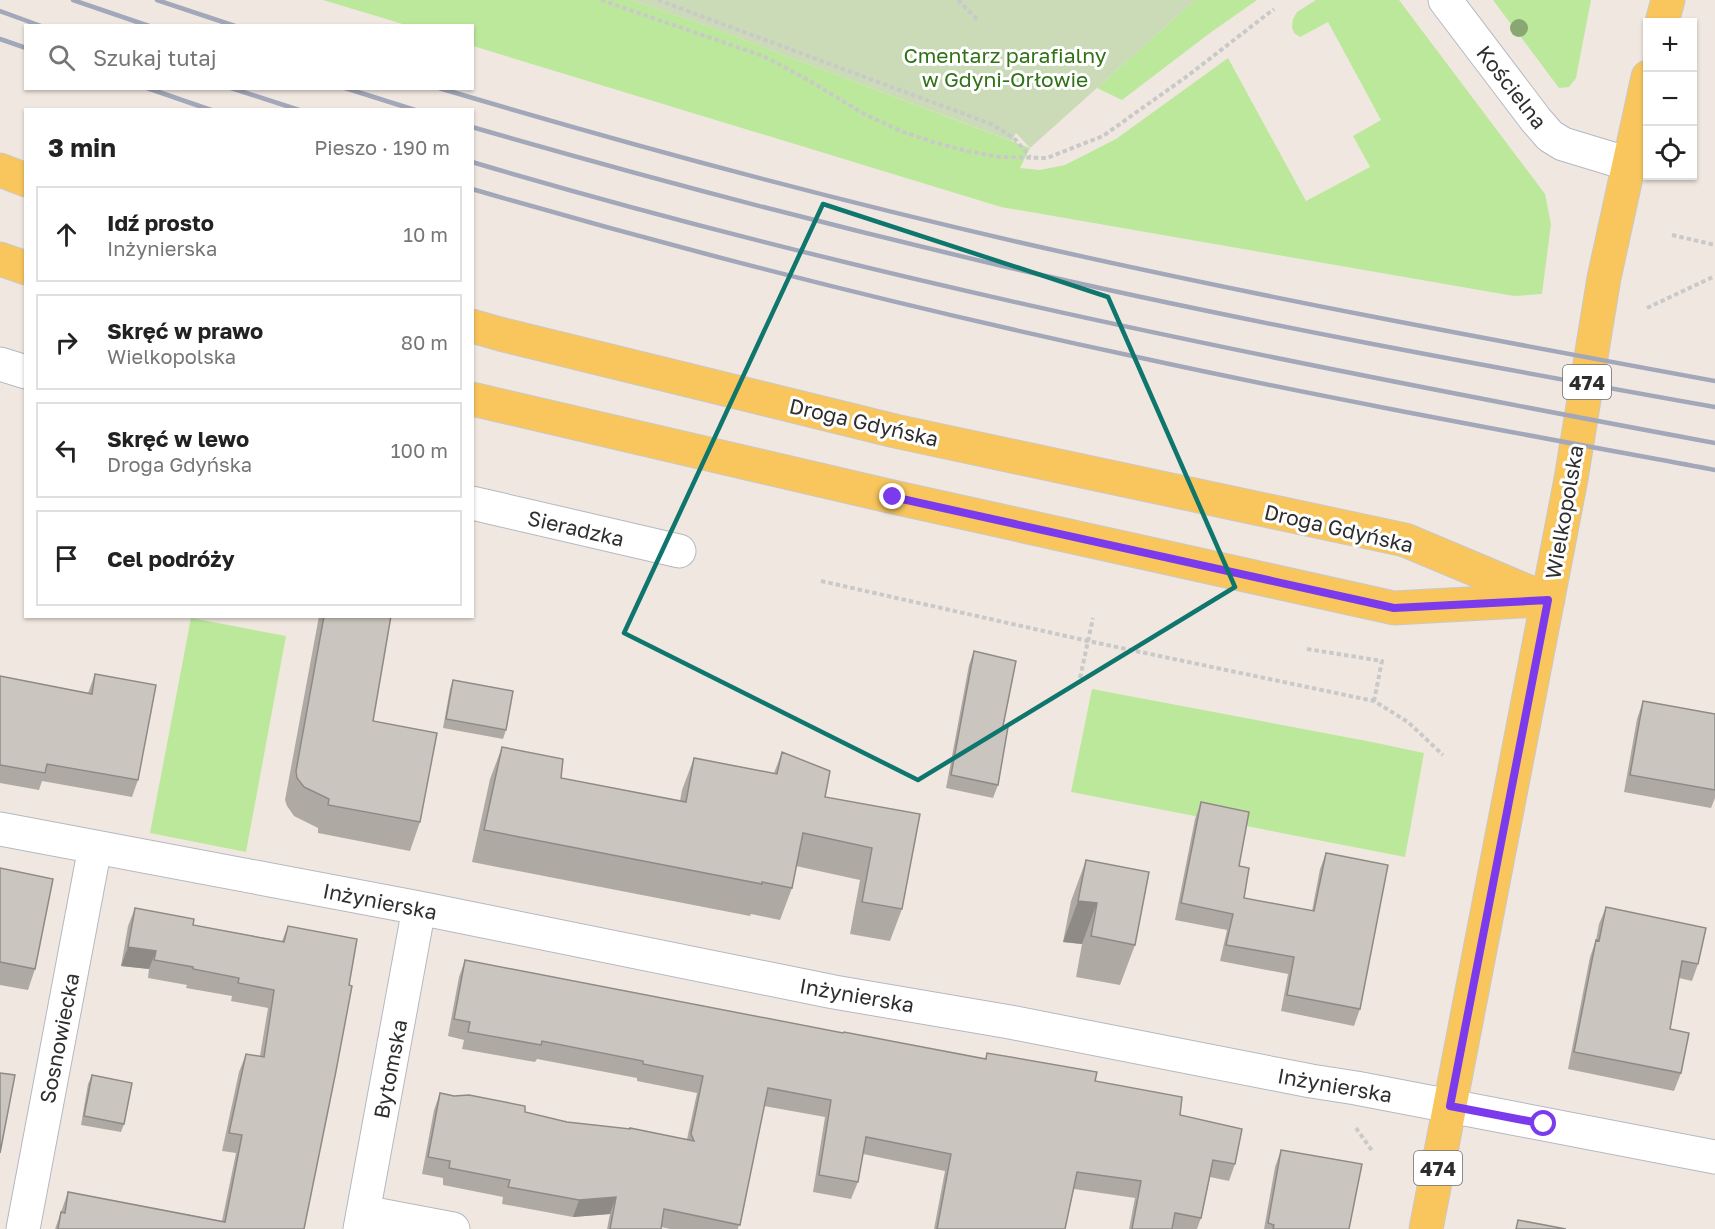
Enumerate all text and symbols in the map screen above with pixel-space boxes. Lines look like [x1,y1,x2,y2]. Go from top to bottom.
map controls [1643,18,1697,180]
button: + [1643,18,1697,72]
search box [24,24,474,90]
street label: Kościelna [1471,40,1553,134]
icon: search [45,41,78,74]
park label: Cmentarz parafialny w Gdyni-Orłowie [903,42,1107,92]
text: Szukaj tutaj [93,44,217,71]
button: − [1643,72,1697,126]
button: locate [1643,126,1697,180]
text: 3 min [48,132,116,163]
text: Pieszo · 190 m [314,135,450,159]
text: Idź prosto [107,209,214,236]
icon: ahead [50,218,83,251]
text: 10 m [403,222,448,246]
text: Inżynierska [107,236,217,260]
text: Skręć w prawo [107,317,263,344]
icon: right [50,326,83,359]
text: 80 m [401,330,448,354]
text: Wielkopolska [107,344,236,368]
road number: 474 [1563,365,1611,399]
street label: Droga Gdyńska [787,392,941,452]
text: Skręć w lewo [107,425,249,452]
icon: left [50,434,83,467]
text: 100 m [391,438,448,462]
street label: Wielkopolska [1539,443,1589,581]
text: Droga Gdyńska [107,452,252,476]
route end [879,483,905,509]
street label: Droga Gdyńska [1262,498,1416,558]
street label: Sieradzka [525,504,627,552]
icon: arrive [50,542,83,575]
text: Cel podróży [107,545,235,572]
street label: Inżynierska [321,877,439,925]
street label: Sosnowiecka [34,971,84,1105]
street label: Inżynierska [798,972,916,1018]
street label: Bytomska [368,1017,412,1121]
street label: Inżynierska [1276,1062,1394,1108]
route start [1530,1110,1556,1136]
road number: 474 [1414,1151,1462,1185]

